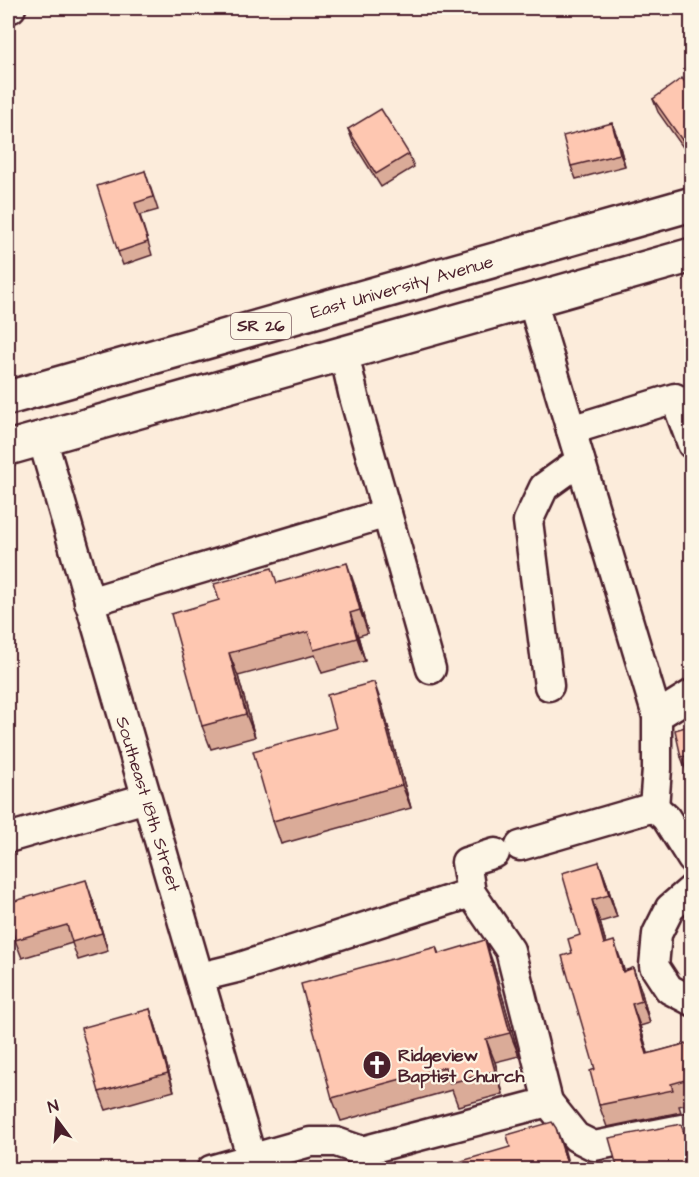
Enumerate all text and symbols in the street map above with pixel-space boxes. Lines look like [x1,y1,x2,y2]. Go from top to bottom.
street label: East University Avenue [308,249,497,326]
road number: SR 26 [231,313,291,339]
street label: Southeast 18th Street [109,713,187,896]
place label: Ridgeview Baptist Church [398,1043,526,1089]
church icon: Ridgeview Baptist Church [361,1049,393,1081]
north arrow [27,1090,87,1150]
text: N [45,1095,61,1118]

